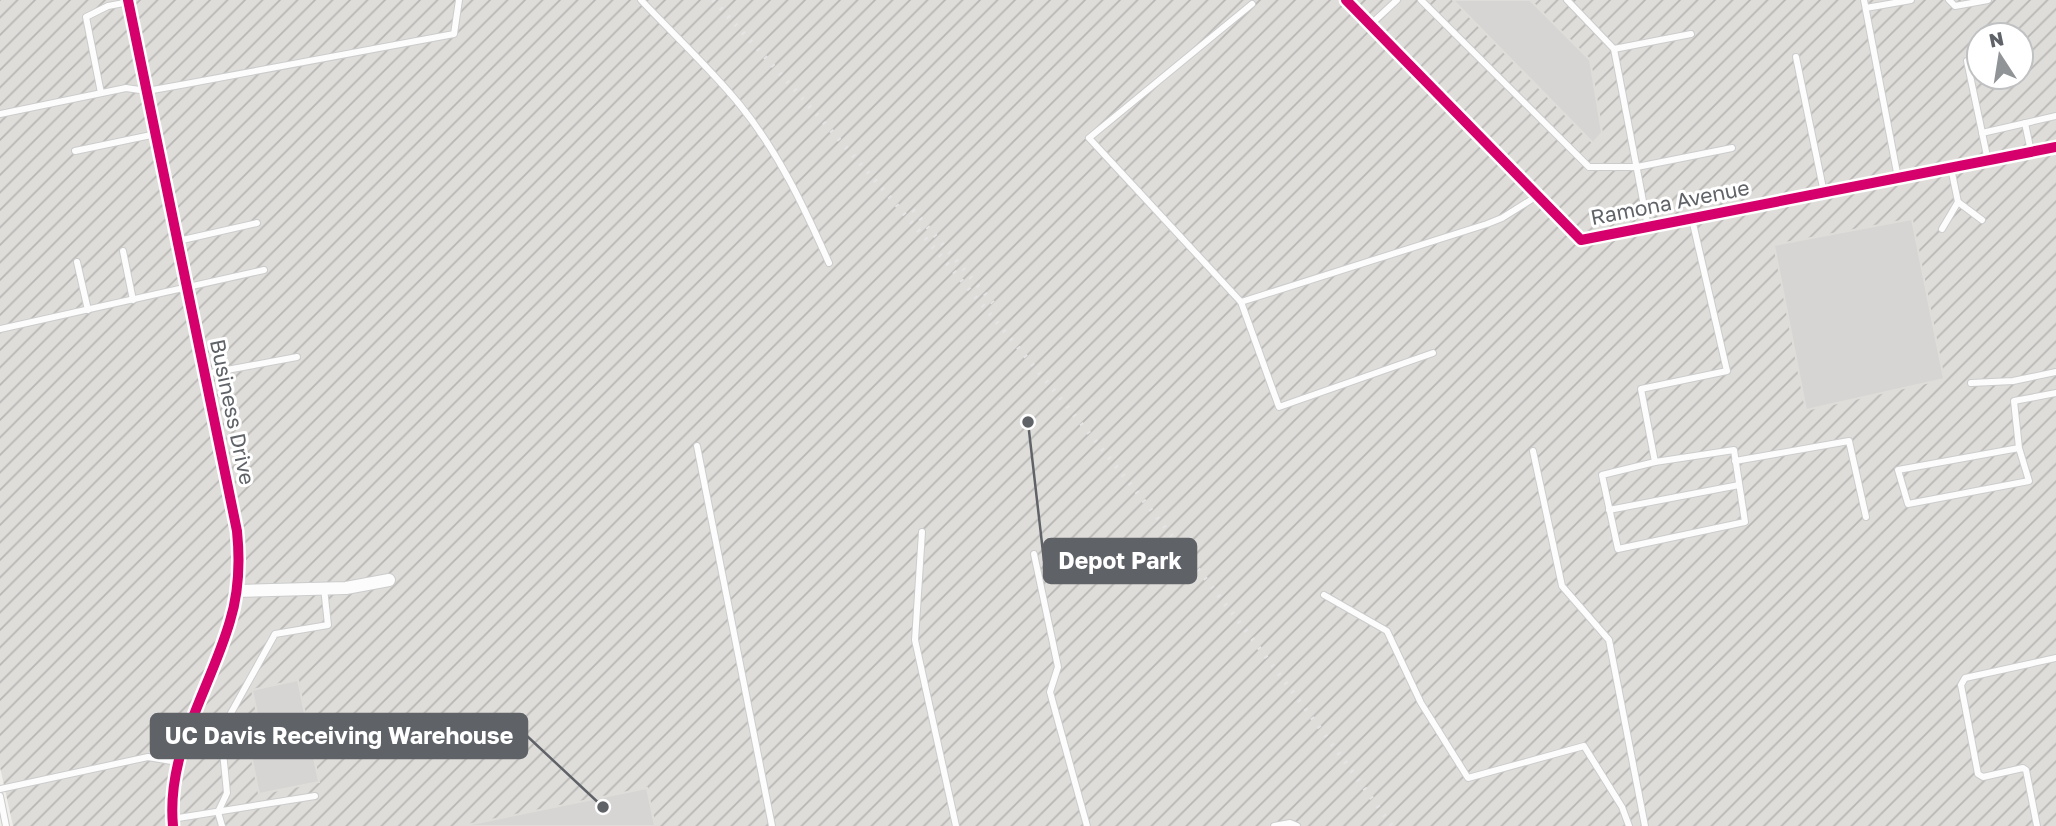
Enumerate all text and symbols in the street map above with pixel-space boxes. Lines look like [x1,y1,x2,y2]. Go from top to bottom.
north arrow [1965,21,2035,91]
text: N [1987,26,2006,52]
street label: Ramona Avenue [1588,174,1751,230]
street label: Business Drive [205,337,261,487]
callout: Depot Park [1044,539,1196,583]
text: Depot Park [1058,546,1182,574]
callout: UC Davis Receiving Warehouse [151,714,527,758]
text: UC Davis Receiving Warehouse [165,721,513,749]

